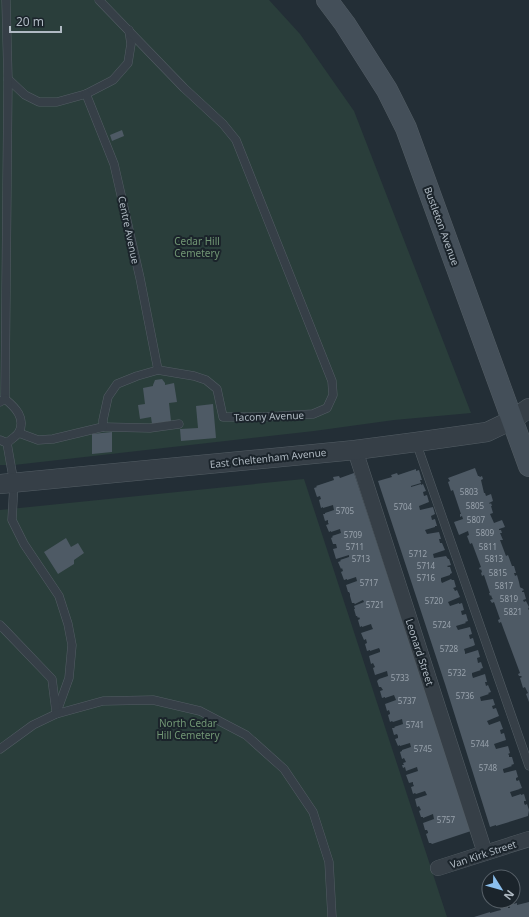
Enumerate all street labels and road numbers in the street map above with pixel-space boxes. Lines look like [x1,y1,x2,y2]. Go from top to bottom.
street label: Bustleton Avenue [421,185,463,268]
street label: Centre Avenue [115,195,143,266]
street label: Tacony Avenue [234,408,305,424]
street label: East Cheltenham Avenue [209,445,327,471]
street label: Leonard Street [403,617,437,687]
street label: Van Kirk Street [448,837,518,871]

